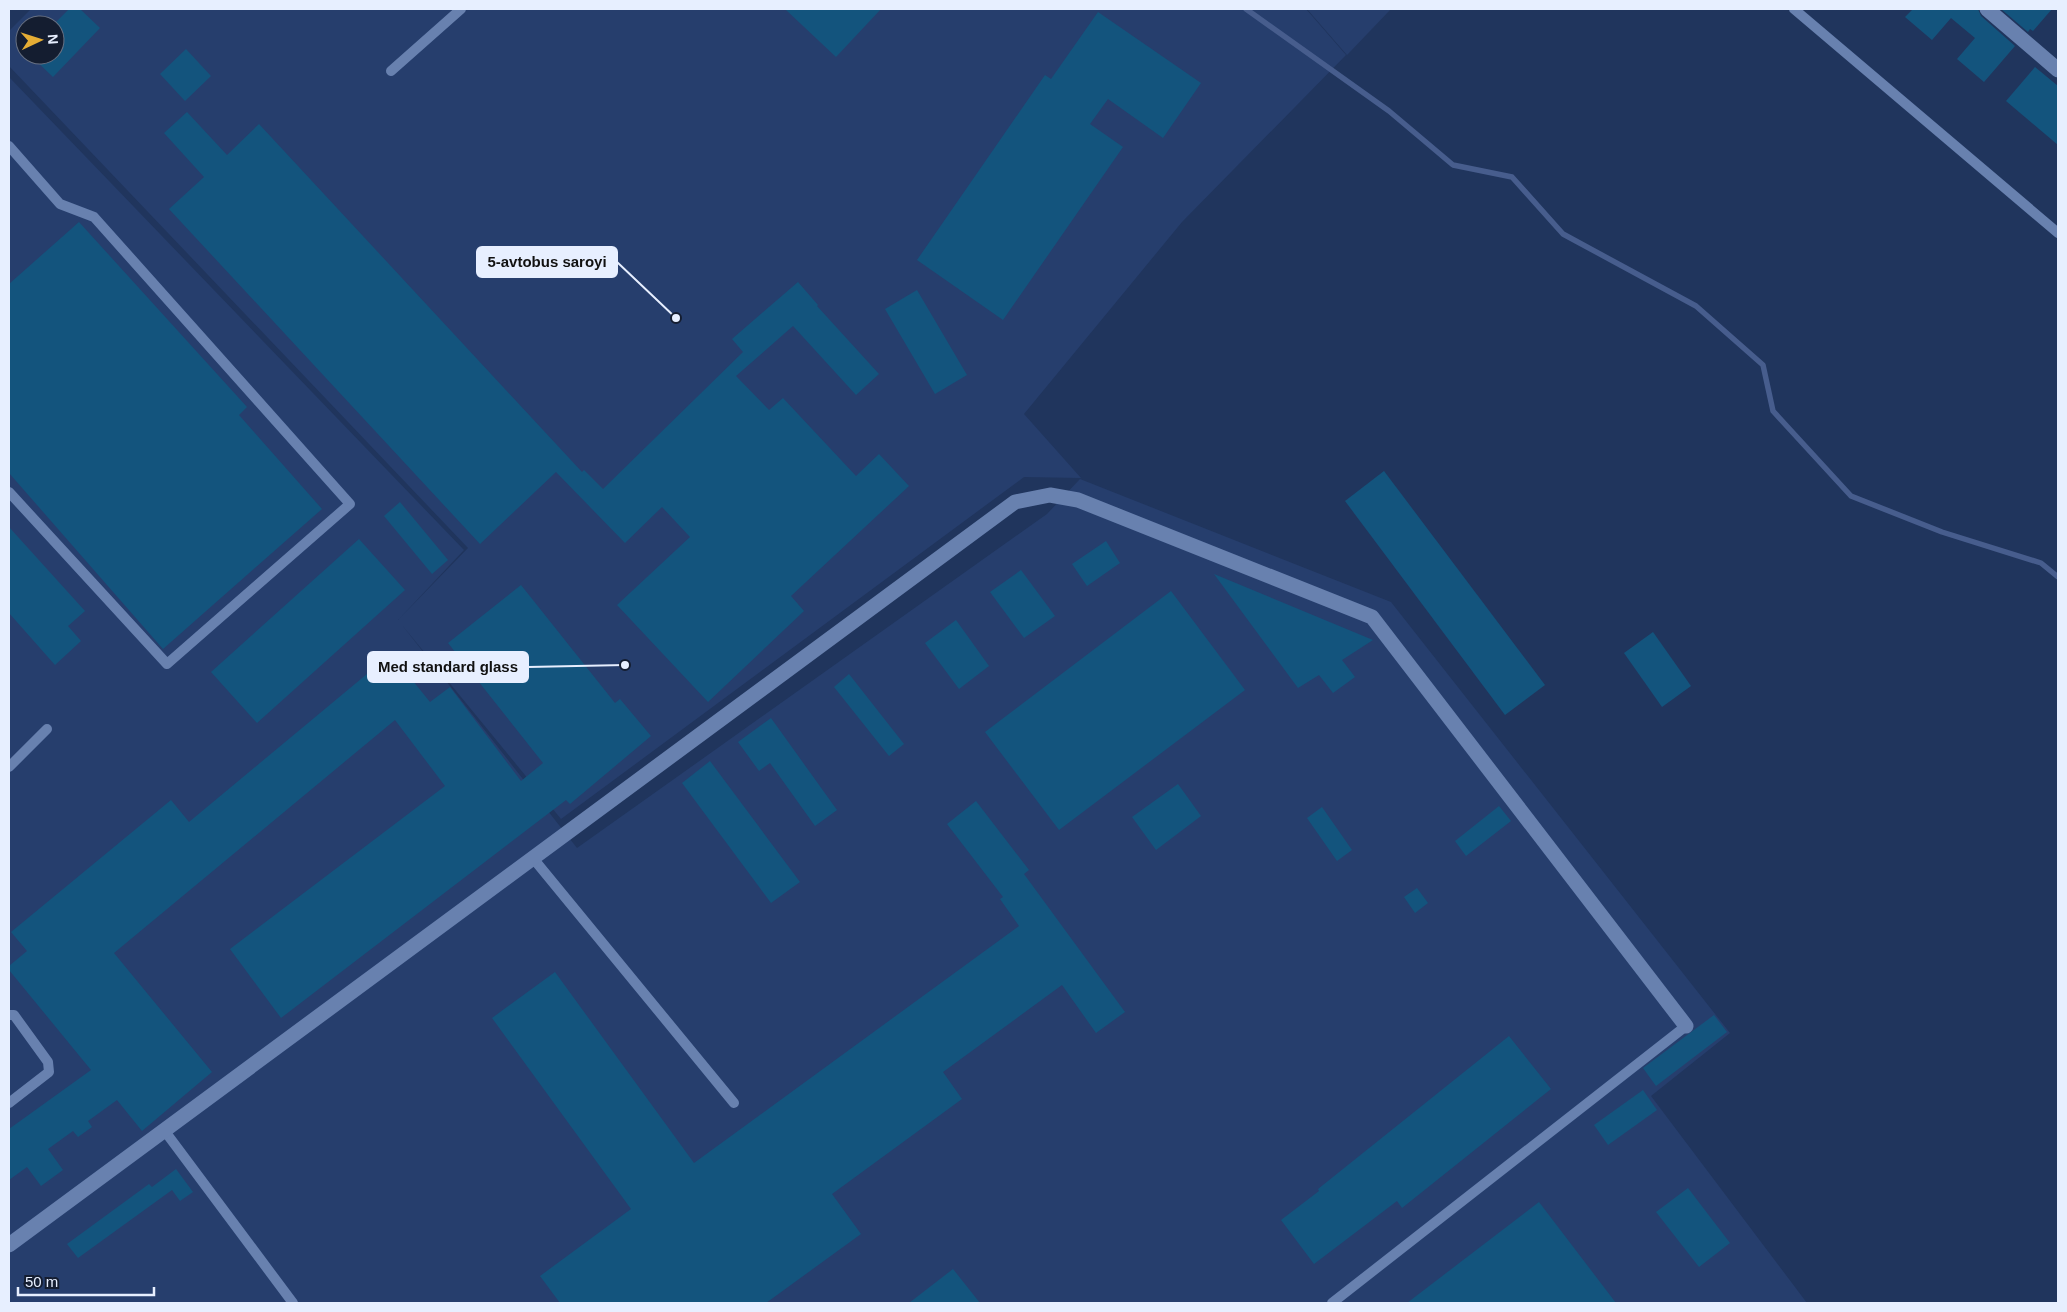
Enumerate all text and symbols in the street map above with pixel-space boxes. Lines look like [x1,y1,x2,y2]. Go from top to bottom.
north arrow [15,15,65,65]
text: N [45,33,61,45]
callout: 5-avtobus saroyi [477,247,617,277]
text: 5-avtobus saroyi [487,253,607,270]
callout: Med standard glass [368,652,528,682]
text: Med standard glass [378,658,518,675]
scale bar [18,1264,154,1296]
text: 50 m [25,1273,58,1290]

